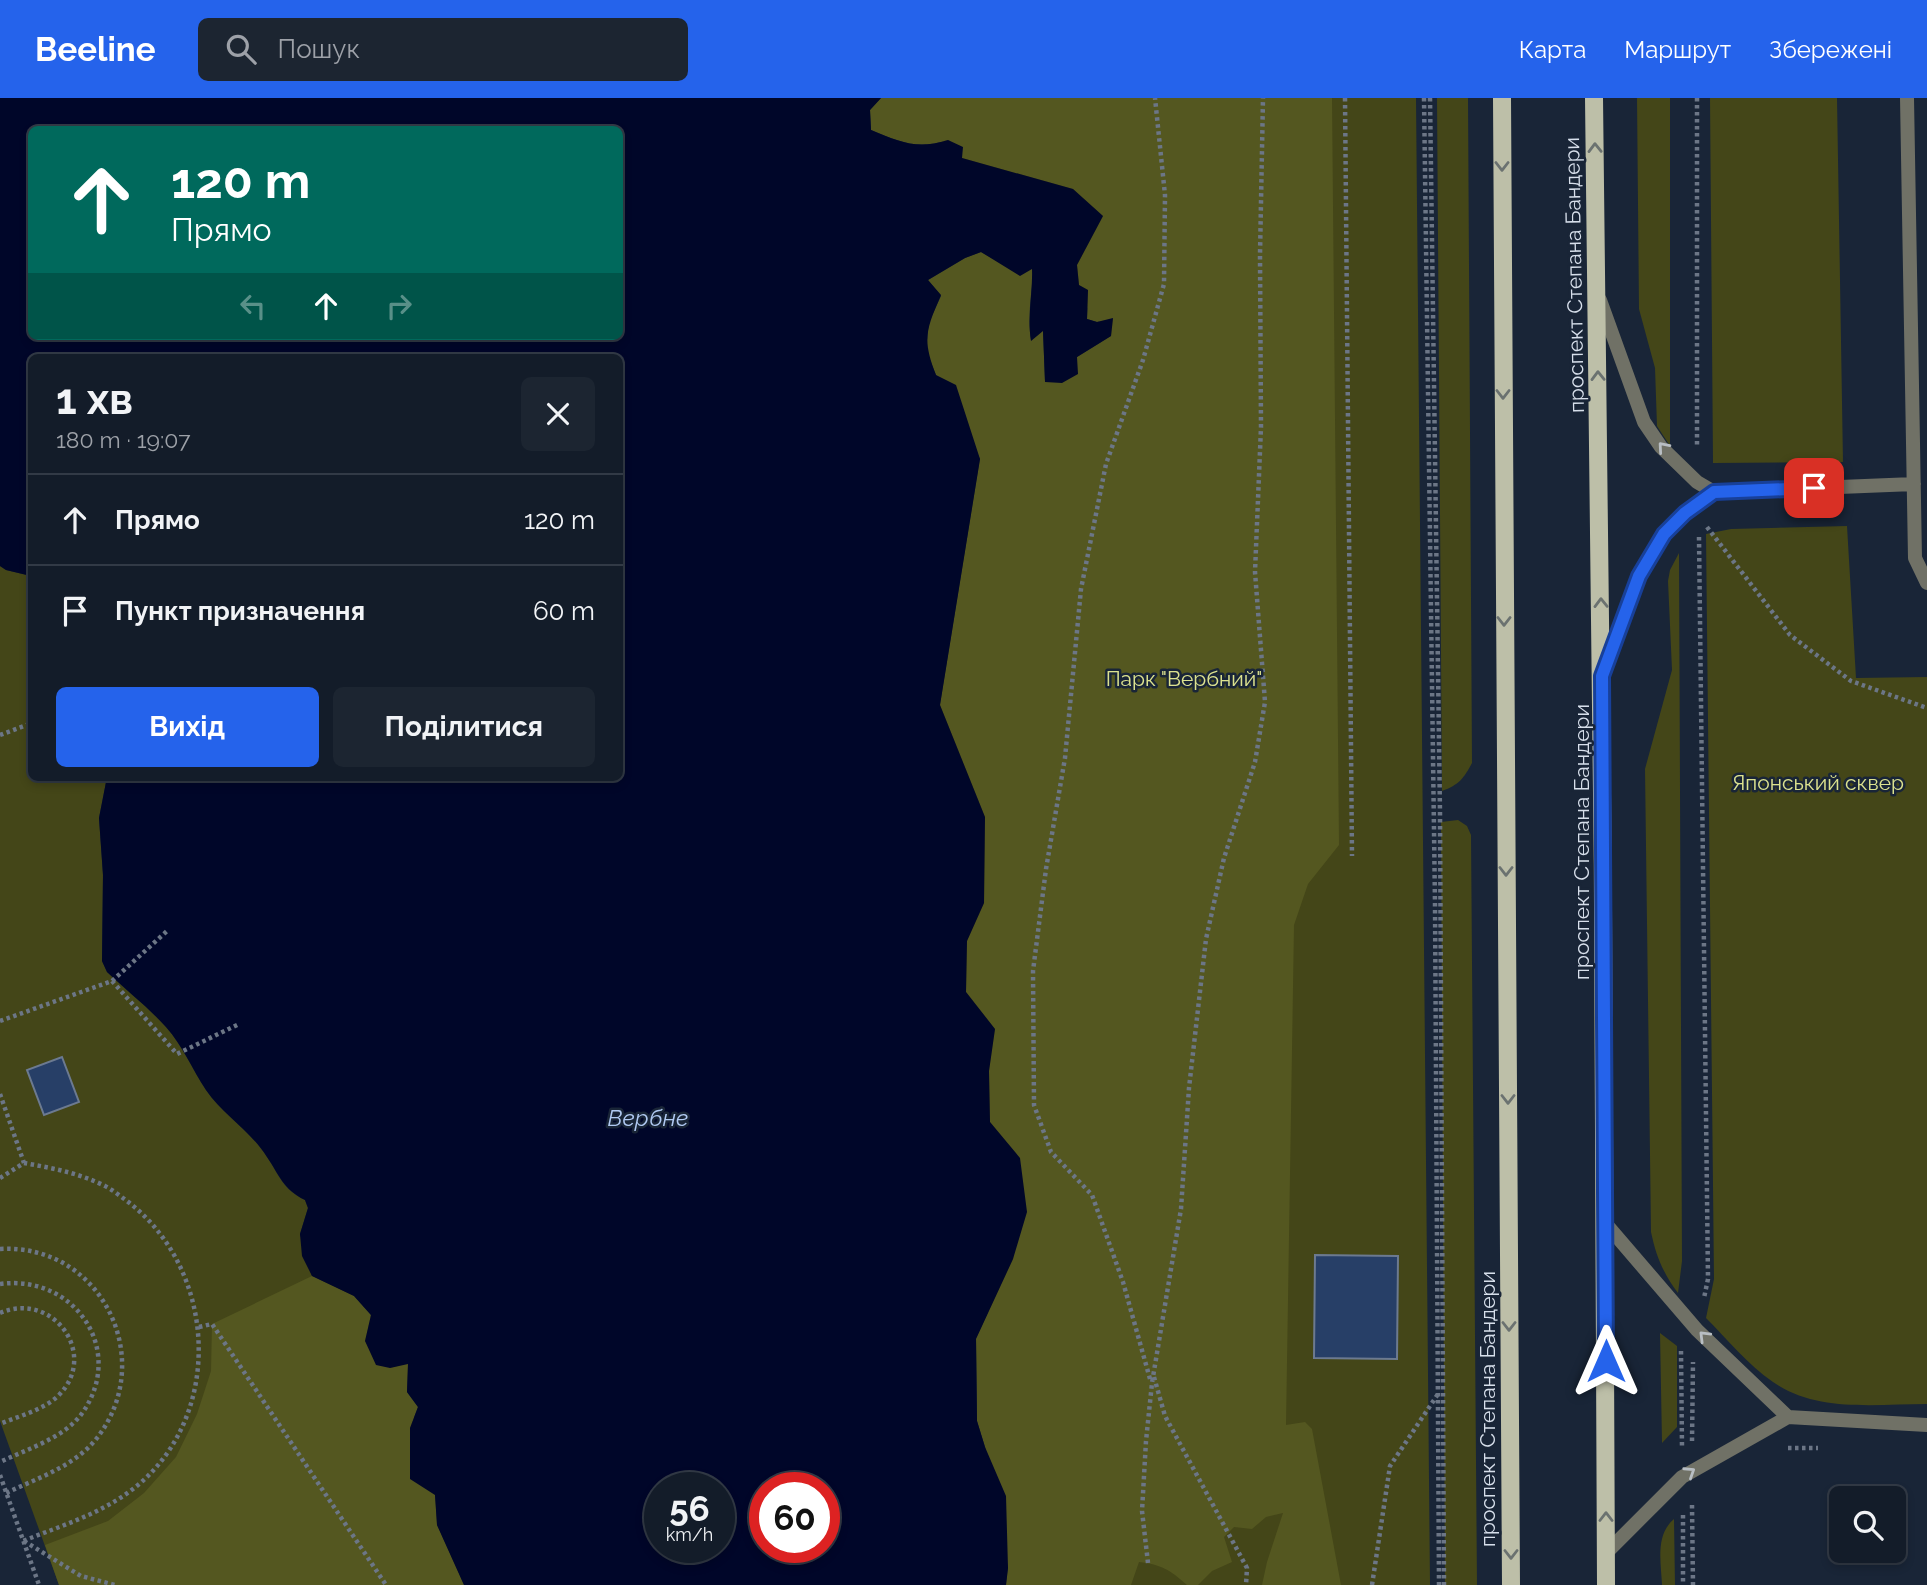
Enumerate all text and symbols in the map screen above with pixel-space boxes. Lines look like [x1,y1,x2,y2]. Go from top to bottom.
search box [198,18,688,81]
text: Beeline [35,30,156,69]
icon: search [222,30,260,68]
text: Пошук [278,34,360,64]
text: Карта [1519,35,1586,64]
text: Маршрут [1624,35,1731,64]
text: Збережені [1769,35,1892,64]
street label: проспект Степана Бандери [1559,137,1589,413]
one-way arrow [1587,143,1603,153]
text: 120 m [171,152,310,209]
icon: ahead [56,154,147,245]
one-way arrow [1494,161,1510,172]
text: Прямо [171,211,272,248]
icon: left [234,287,272,325]
icon: ahead [307,287,345,325]
icon: right [380,287,418,325]
one-way arrow [1590,370,1606,381]
text: 1 хв [56,375,133,424]
button: close [521,377,595,451]
one-way arrow [1495,389,1511,399]
text: 180 m · 19:07 [56,426,191,453]
one-way arrow [1659,442,1671,455]
pin [1784,458,1844,518]
icon: arrive [1795,469,1833,507]
icon: ahead [56,501,94,539]
text: Прямо [115,505,200,535]
text: 120 m [524,505,595,535]
icon: arrive [56,592,94,630]
text: Пункт призначення [115,596,365,626]
text: 60 m [533,596,595,626]
one-way arrow [1593,598,1609,608]
one-way arrow [1496,616,1512,627]
park label: Парк "Вербний" [1106,666,1262,691]
button: Вихід [56,687,319,767]
button: Поділитися [333,687,595,767]
street label: проспект Степана Бандери [1569,704,1594,980]
park label: Японський сквер [1732,770,1904,795]
one-way arrow [1498,867,1514,877]
one-way arrow [1500,1094,1516,1105]
water label: Вербне [608,1104,688,1131]
street label: проспект Степана Бандери [1475,1271,1500,1547]
one-way arrow [1501,1322,1517,1332]
position arrow [1569,1324,1643,1398]
one-way arrow [1700,1332,1713,1345]
one-way arrow [1683,1467,1696,1480]
speed limit sign: 60 [749,1472,840,1563]
map controls [1829,1486,1906,1563]
button: search [1829,1486,1906,1563]
text: 56 [669,1488,710,1529]
one-way arrow [1598,1511,1614,1522]
text: km/h [666,1524,713,1545]
one-way arrow [1503,1549,1519,1560]

